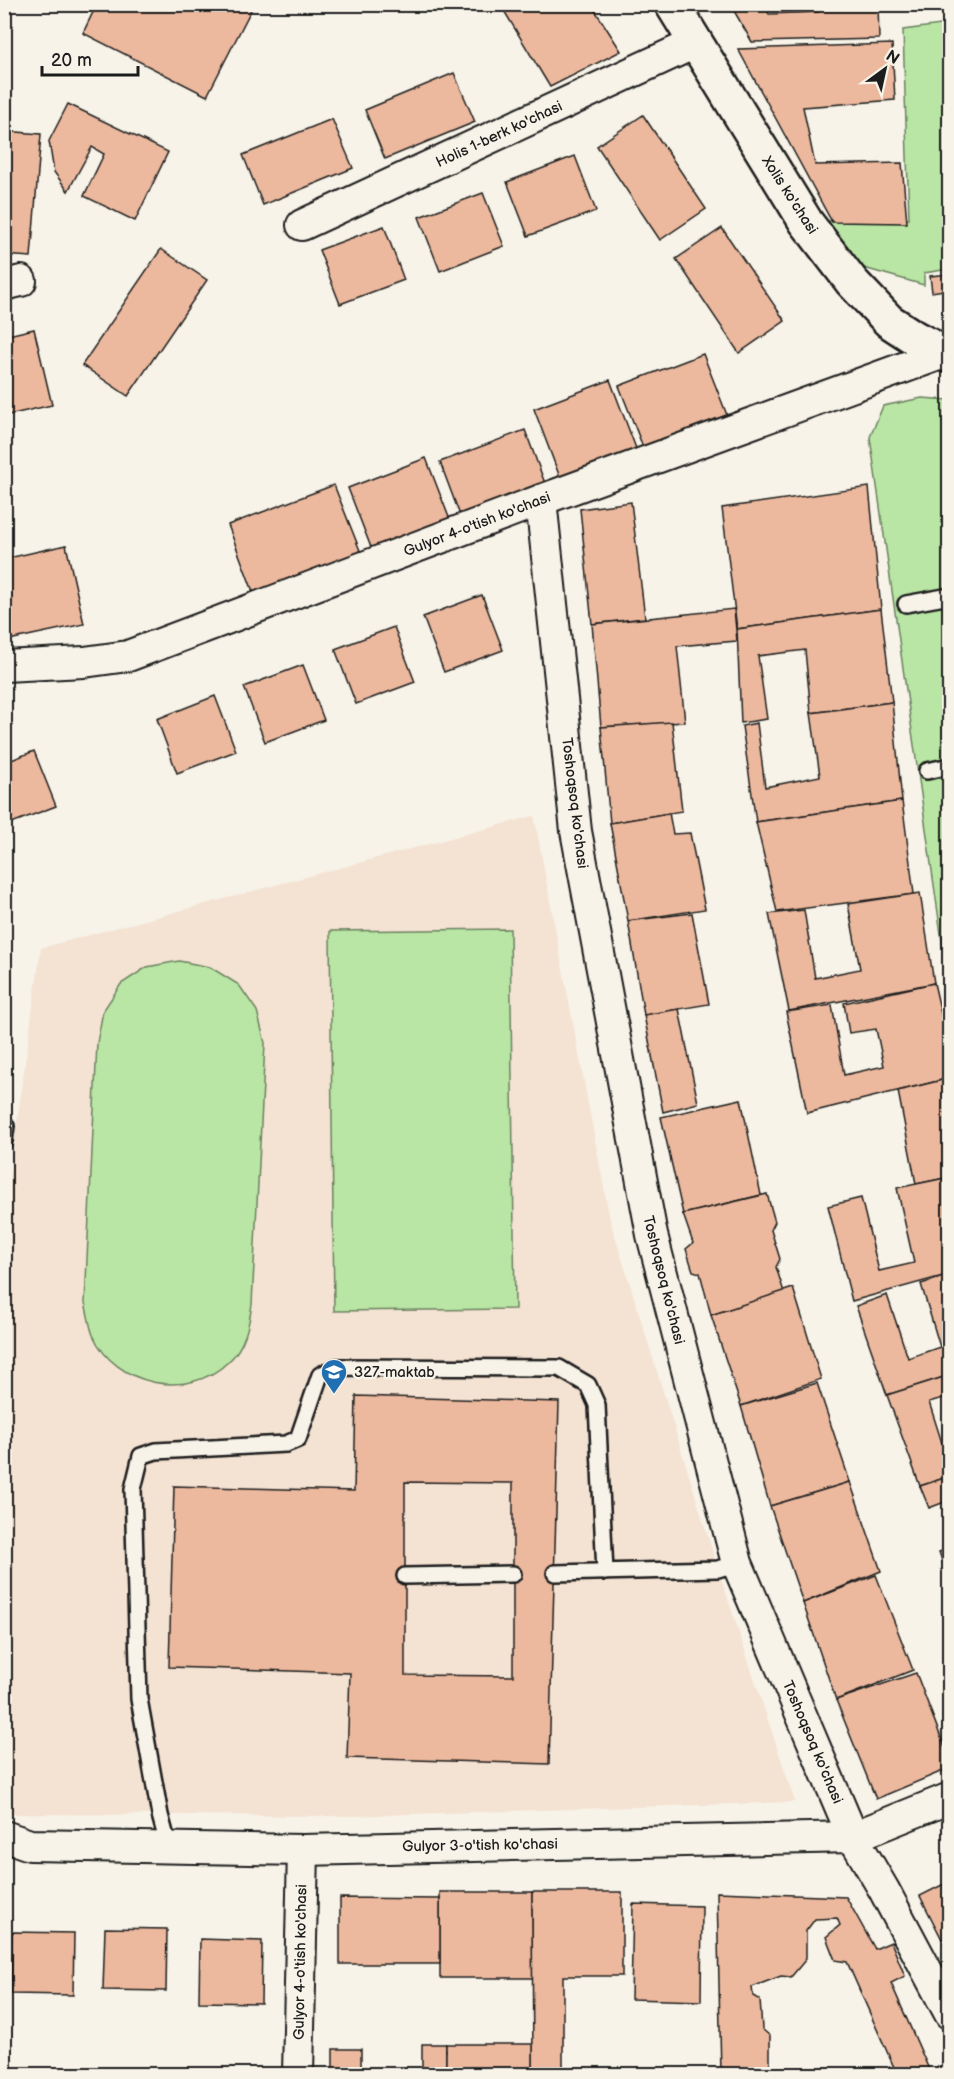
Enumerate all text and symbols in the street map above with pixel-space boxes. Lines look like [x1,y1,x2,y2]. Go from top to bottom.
scale bar [42,39,138,77]
north arrow [855,39,915,99]
text: N [882,46,903,69]
text: 20 m [51,50,92,71]
street label: Holis 1-berk ko'chasi [433,97,566,172]
street label: Xolis ko'chasi [757,152,822,238]
street label: Gulyor 4-o'tish ko'chasi [401,488,553,561]
street label: Toshoqsoq ko'chasi [557,736,592,870]
street label: Toshoqsoq ko'chasi [638,1214,689,1346]
school or university icon: 327-maktab [319,1357,349,1395]
place label: 327-maktab [354,1363,435,1382]
street label: Toshoqsoq ko'chasi [778,1678,847,1807]
street label: Gulyor 3-o'tish ko'chasi [402,1835,558,1856]
street label: Gulyor 4-o'tish ko'chasi [290,1884,311,2040]

